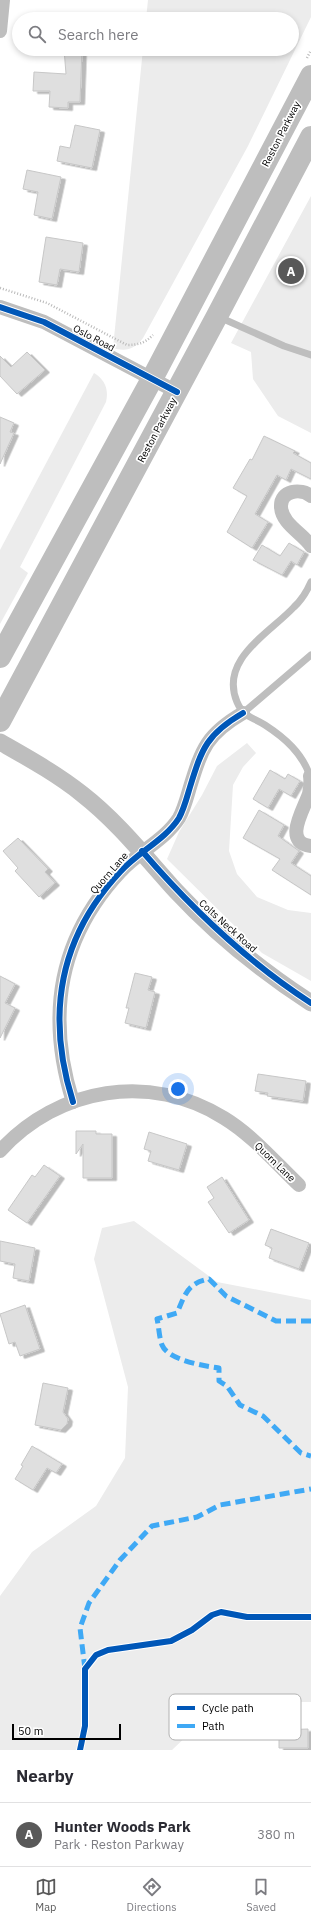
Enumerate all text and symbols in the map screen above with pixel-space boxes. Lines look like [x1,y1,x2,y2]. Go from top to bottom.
search box [12,12,299,56]
icon: search [26,23,48,45]
text: Search here [58,25,138,44]
street label: Reston Parkway [259,99,303,169]
pin: A [278,256,304,286]
street label: Oslo Road [71,322,117,354]
street label: Reston Parkway [134,395,180,465]
street label: Quorn Lane [87,849,131,897]
street label: Colts Neck Road [196,897,260,955]
your location [168,1079,188,1099]
street label: Quorn Lane [252,1139,298,1185]
legend [169,1694,301,1740]
text: Cycle path [202,1701,254,1715]
text: Path [202,1719,225,1733]
scale bar [12,1722,121,1741]
text: 50 m [18,1724,43,1738]
text: Nearby [16,1765,74,1787]
text: Hunter Woods Park [54,1817,191,1836]
text: A [25,1826,33,1843]
text: 380 m [257,1826,295,1843]
text: Park · Reston Parkway [54,1836,184,1853]
tab: Map [35,1876,57,1914]
tab: Directions [127,1876,177,1914]
tab: Saved [246,1876,276,1914]

